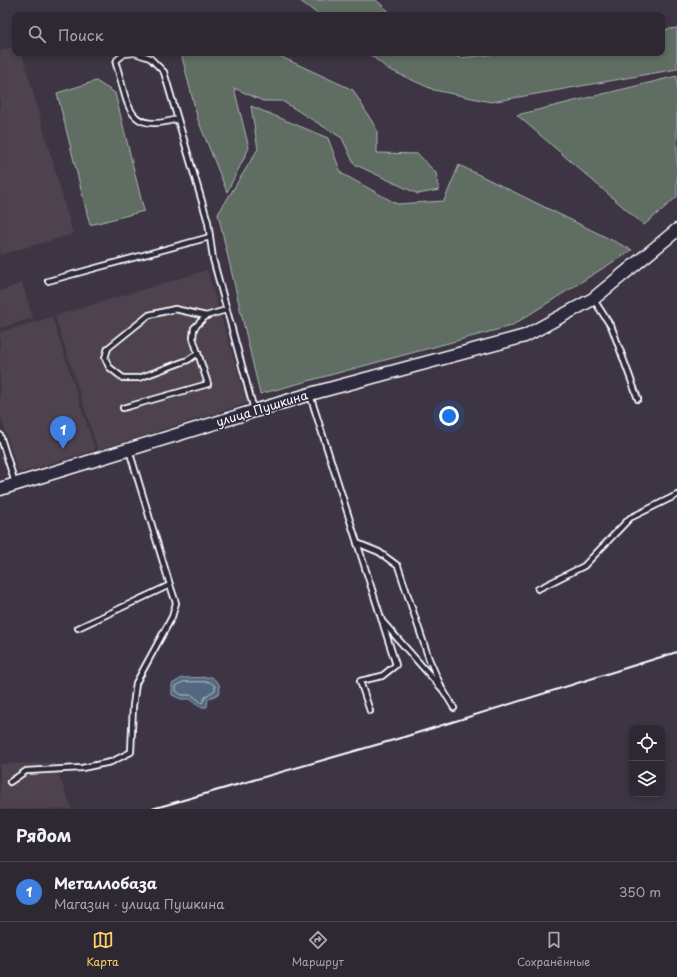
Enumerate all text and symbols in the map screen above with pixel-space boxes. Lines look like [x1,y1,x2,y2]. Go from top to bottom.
search box [12,12,665,56]
icon: search [26,23,48,45]
text: Поиск [58,23,104,46]
street label: улица Пушкина [214,385,310,431]
your location [439,406,459,426]
pin: 1 [50,416,76,449]
map controls [629,725,665,797]
button: locate [629,725,665,761]
button: layers [629,761,665,797]
text: Рядом [16,822,71,848]
text: Металлобаза [54,871,157,894]
text: 1 [26,882,32,901]
text: 350 m [619,882,661,901]
text: Магазин · улица Пушкина [54,894,225,913]
tab: Карта [87,929,119,970]
tab: Маршрут [292,929,344,970]
tab: Сохранённые [517,929,590,970]

